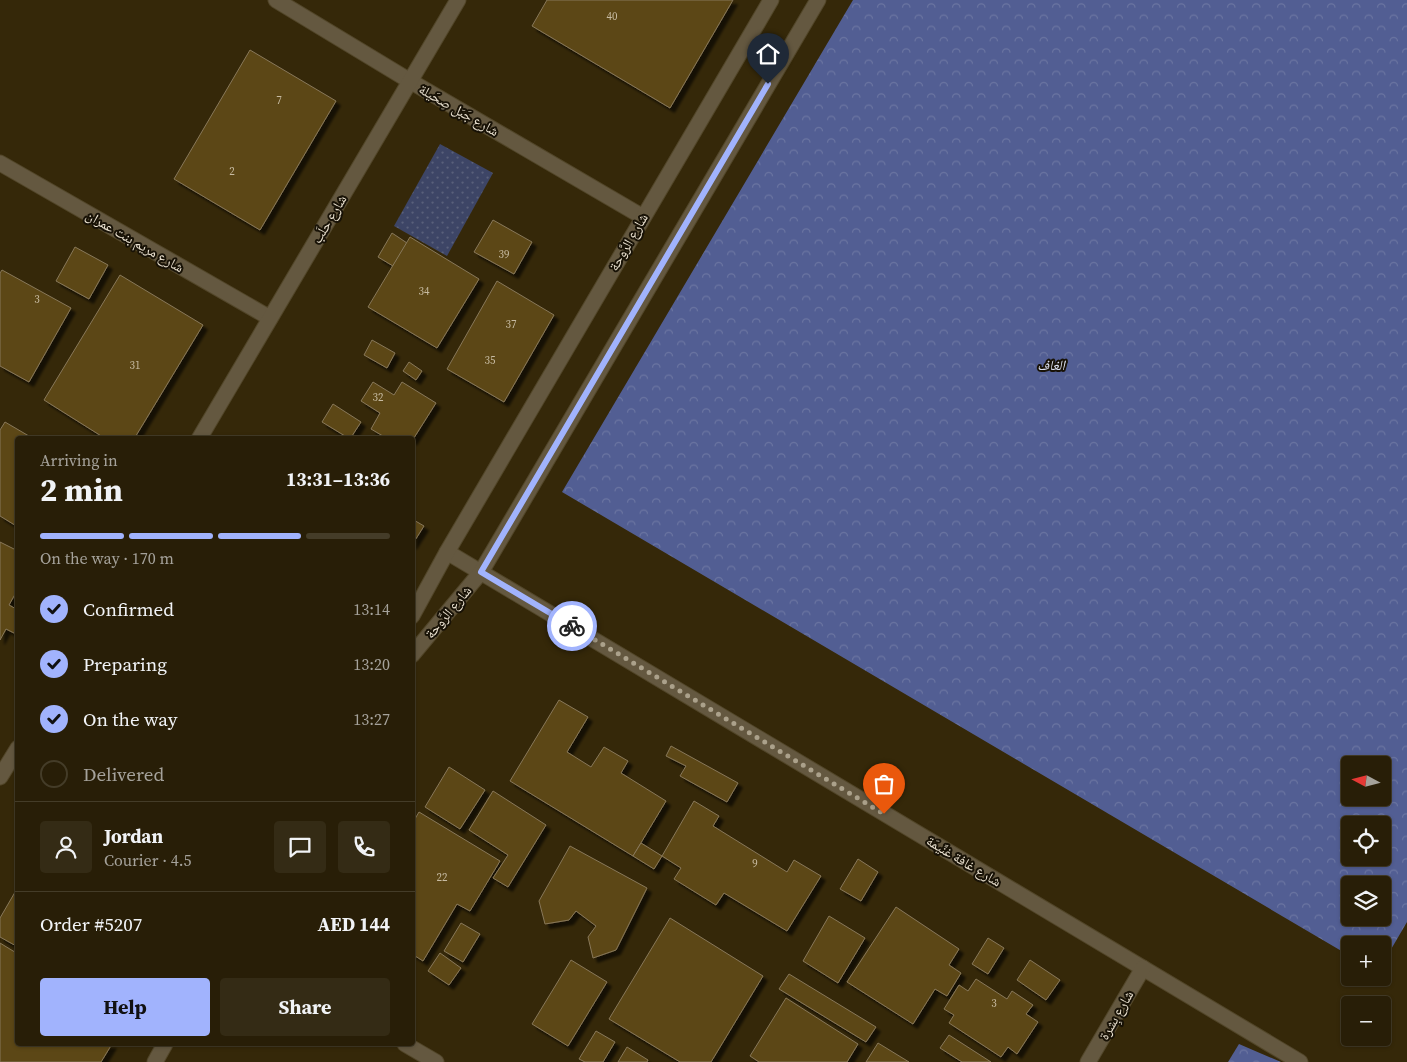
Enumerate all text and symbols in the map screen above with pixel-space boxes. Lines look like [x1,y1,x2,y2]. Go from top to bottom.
house number: 40 [607,9,618,24]
pin [747,33,789,84]
icon: home [754,40,782,68]
street label: شارع جَبَل صِحَيلة [415,79,503,141]
house number: 7 [276,93,282,108]
house number: 2 [229,164,235,179]
street label: شارع حلَب [307,191,351,247]
street label: شارع مريم بنت عمران [82,205,188,277]
street label: شارع الرَّوحة [603,209,653,275]
house number: 39 [499,247,510,262]
house number: 34 [419,284,430,299]
house number: 3 [34,292,40,307]
house number: 37 [506,317,517,332]
house number: 35 [485,353,496,368]
park label: الغاف [1037,355,1066,375]
house number: 31 [130,358,141,373]
house number: 32 [373,390,384,405]
text: Arriving in [40,449,118,471]
text: 13:31–13:36 [286,466,390,492]
text: 2 min [40,468,123,512]
text: On the way · 170 m [40,547,174,569]
street label: شارع الرَّوحة [420,581,476,643]
icon: check [40,595,68,623]
text: Confirmed [83,596,174,622]
text: 13:14 [353,598,390,620]
courier [547,601,597,651]
icon: bike [558,612,586,640]
icon: check [40,650,68,678]
text: Preparing [83,651,167,677]
text: 13:20 [353,653,390,675]
icon: check [40,705,68,733]
text: On the way [83,706,178,732]
text: 13:27 [353,708,390,730]
north arrow [1341,756,1391,806]
map controls [1341,756,1391,1046]
text: Delivered [83,761,164,787]
pin [863,763,905,814]
icon: bag [870,770,898,798]
button: locate [1341,816,1391,866]
button: person [40,821,92,873]
button: chat [274,821,326,873]
button: phone [338,821,390,873]
text: Jordan [104,823,163,849]
street label: شارع غافة غنَّيمَة [923,831,1005,891]
text: Courier · 4.5 [104,849,192,871]
house number: 9 [752,856,758,871]
house number: 22 [437,870,448,885]
button: layers [1341,876,1391,926]
text: Order #5207 [40,911,142,937]
text: AED 144 [318,911,390,937]
button: + [1341,936,1391,986]
button: Help [40,978,210,1036]
button: Share [220,978,390,1036]
street label: شارع بِشرة [1094,986,1139,1044]
house number: 3 [991,996,997,1011]
button: − [1341,996,1391,1046]

